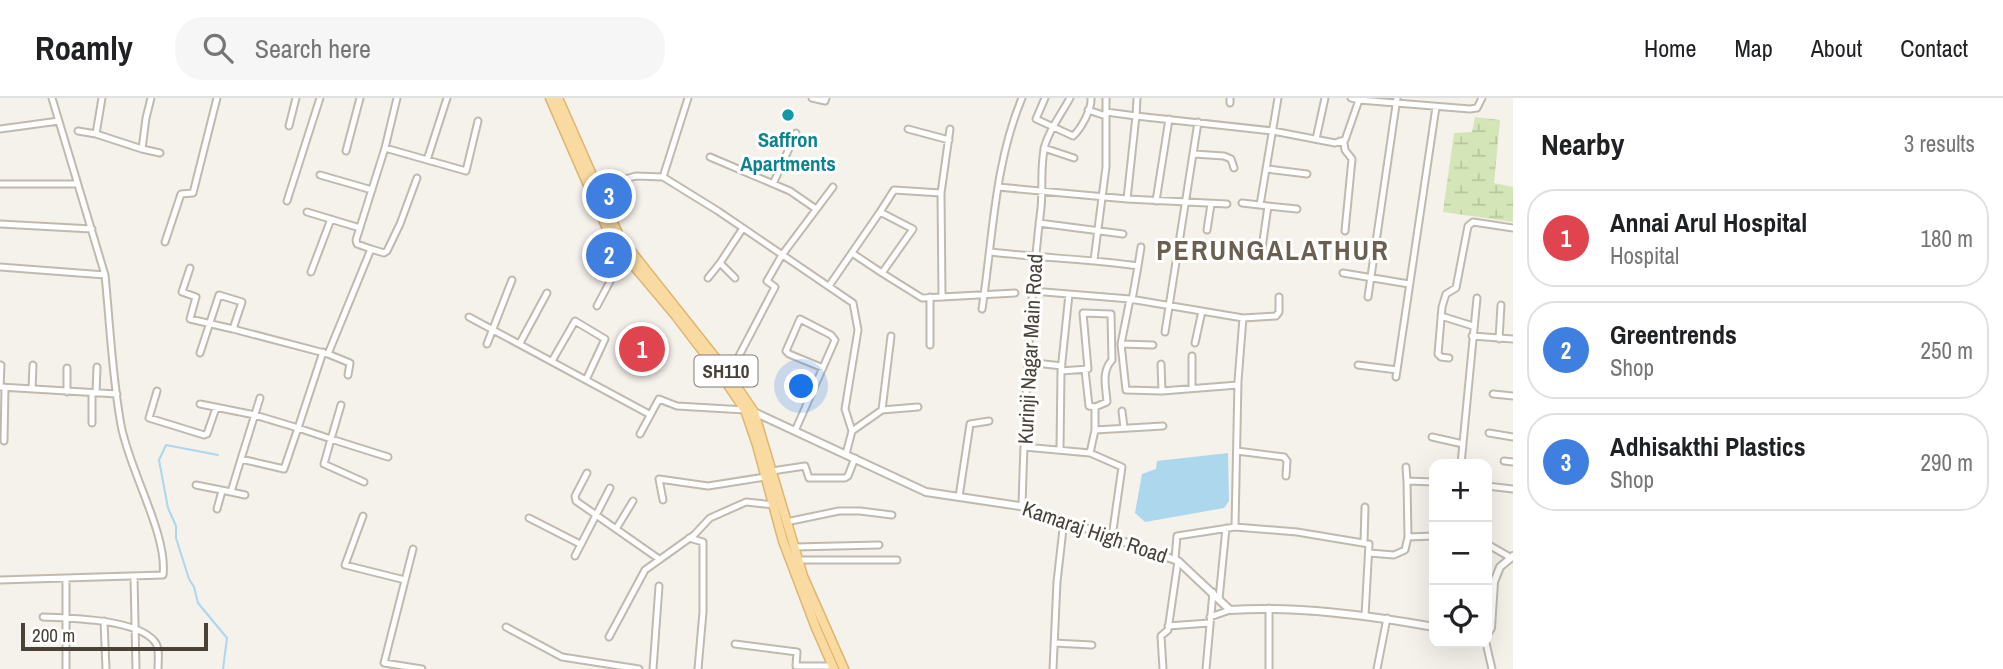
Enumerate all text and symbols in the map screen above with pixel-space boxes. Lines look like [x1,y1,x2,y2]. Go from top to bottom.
search box [175,17,665,80]
text: Roamly [35,26,133,70]
icon: search [199,29,237,67]
text: Search here [255,31,371,66]
text: Home [1644,32,1696,64]
text: Map [1734,32,1773,64]
text: About [1811,32,1862,64]
text: Contact [1900,32,1968,64]
marker: Saffron Apartments [780,107,796,123]
text: Nearby [1541,124,1624,164]
place label: Saffron Apartments [740,125,836,178]
text: 3 results [1904,128,1975,159]
pin: 3 [586,170,632,222]
text: Annai Arul Hospital [1610,205,1807,240]
text: 1 [1561,223,1571,254]
text: 180 m [1921,223,1973,254]
pin: 2 [586,229,632,281]
district label: PERUNGALATHUR [1156,231,1390,269]
text: Hospital [1610,240,1679,271]
street label: Kurinji Nagar Main Road [1011,253,1049,445]
text: Greentrends [1610,317,1737,352]
pin: 1 [619,323,665,375]
text: 2 [1561,335,1571,366]
text: 250 m [1921,335,1973,366]
text: Shop [1610,352,1654,383]
road number: SH110 [694,356,758,386]
your location [784,369,818,403]
text: Adhisakthi Plastics [1610,429,1806,464]
text: 3 [1561,447,1571,478]
text: 290 m [1921,447,1973,478]
map controls [1429,459,1492,648]
button: + [1429,459,1492,522]
text: Shop [1610,464,1654,495]
street label: Kamaraj High Road [1019,494,1171,570]
button: − [1429,522,1492,585]
button: locate [1429,585,1492,648]
scale bar [21,620,208,652]
text: 200 m [32,622,75,648]

